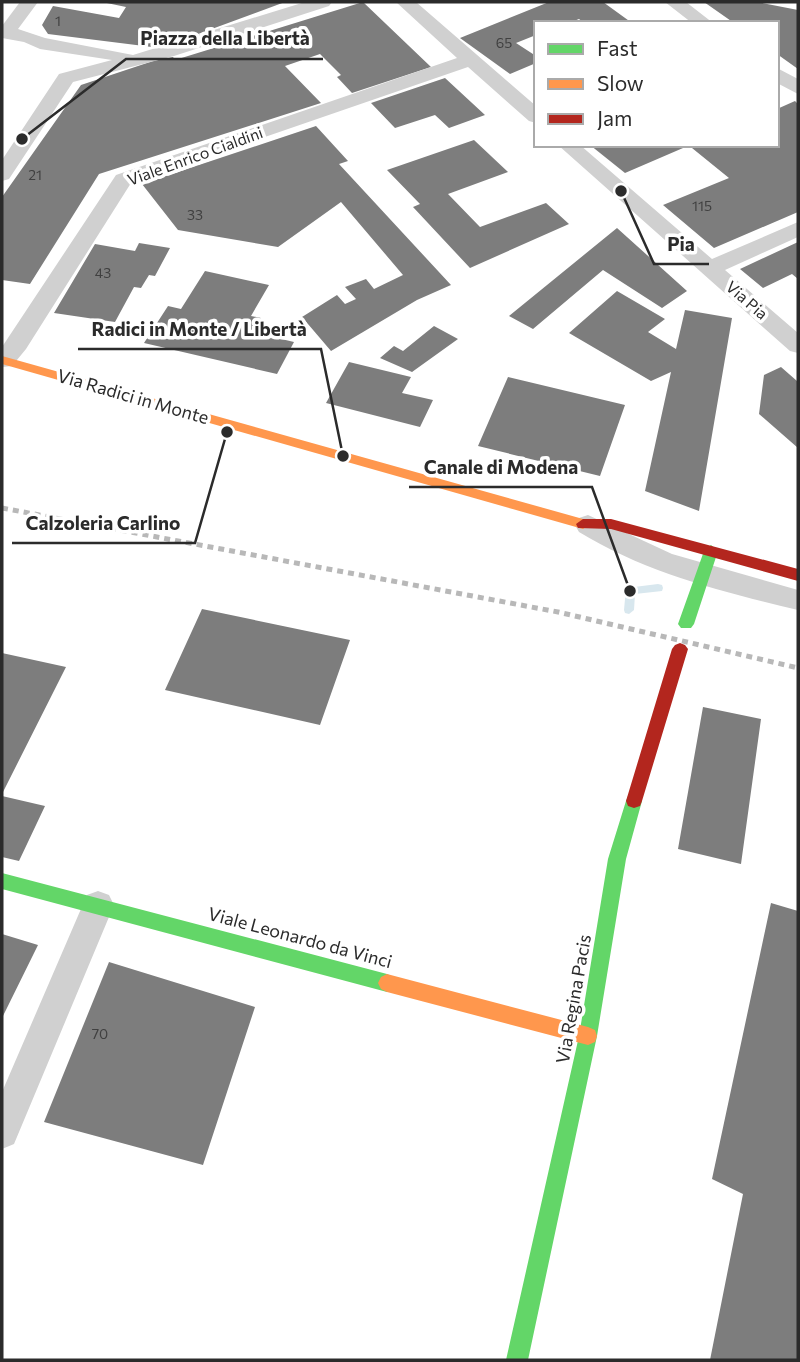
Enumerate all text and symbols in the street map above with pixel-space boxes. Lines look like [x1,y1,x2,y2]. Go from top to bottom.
house number: 1 [55,12,61,29]
callout: Piazza della Libertà [126,19,323,59]
legend [534,21,779,147]
text: Piazza della Libertà [140,26,310,49]
house number: 65 [496,34,512,51]
text: Fast [597,35,638,60]
text: Slow [597,70,644,95]
text: Jam [597,105,632,130]
street label: Viale Enrico Cialdini [124,122,265,189]
house number: 21 [28,166,42,183]
house number: 115 [692,197,712,214]
house number: 33 [187,206,203,223]
callout: Pia [654,224,709,264]
text: Pia [667,232,695,255]
house number: 43 [95,264,111,281]
street label: Via Pia [723,276,772,323]
callout: Radici in Monte / Libertà [78,309,321,349]
text: Radici in Monte / Libertà [91,317,307,340]
street label: Via Radici in Monte [55,364,212,428]
callout: Canale di Modena [409,447,592,487]
text: Canale di Modena [424,455,578,478]
callout: Calzoleria Carlino [12,503,195,543]
text: Calzoleria Carlino [26,511,180,534]
street label: Viale Leonardo da Vinci [206,902,395,972]
street label: Via Regina Pacis [551,933,595,1065]
house number: 70 [92,1025,108,1042]

